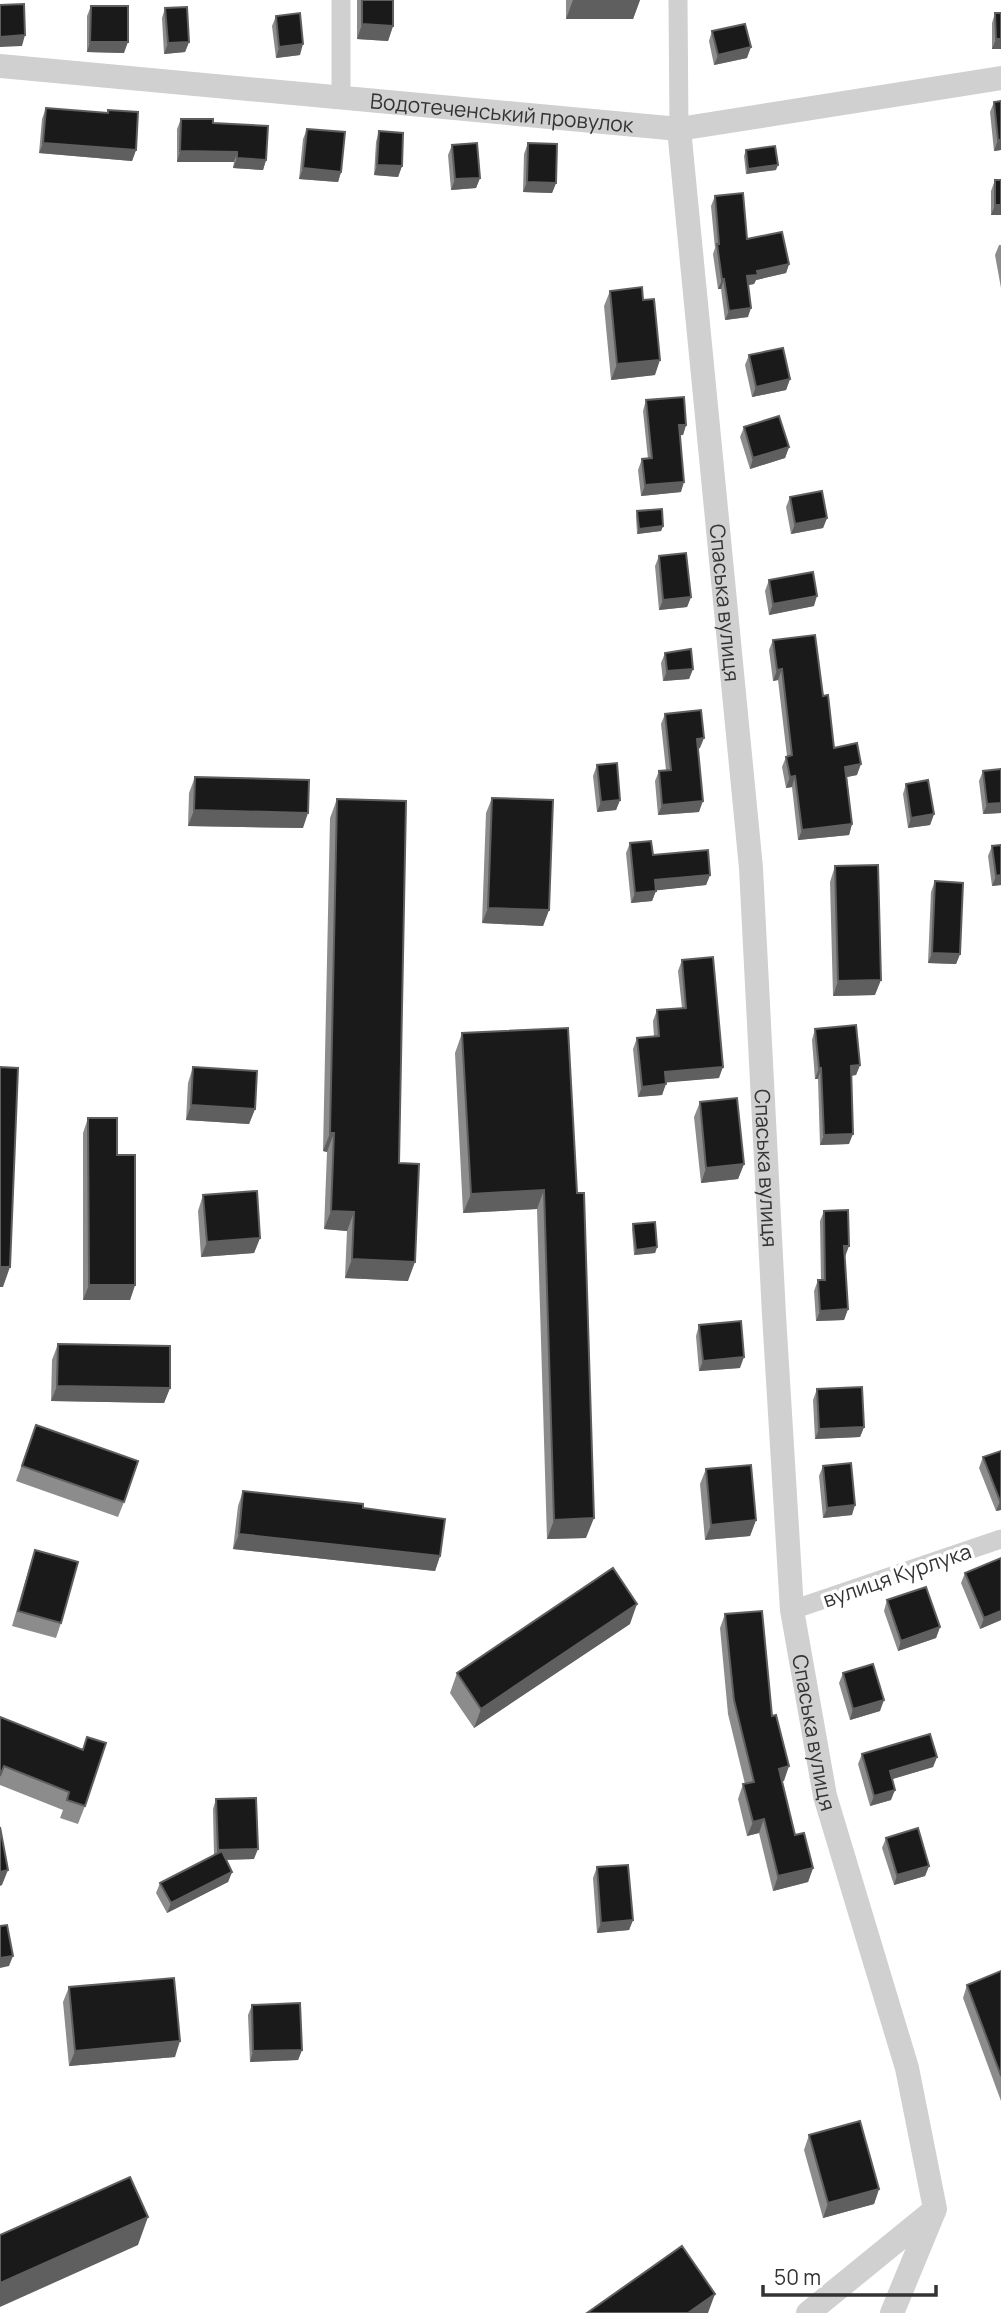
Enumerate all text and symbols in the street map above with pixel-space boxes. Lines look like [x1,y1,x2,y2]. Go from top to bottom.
street label: Водотеченський провулок [369,86,635,139]
street label: Спаська вулиця [704,523,747,683]
street label: Спаська вулиця [748,1088,784,1248]
street label: вулиця Курлука [819,1537,975,1613]
street label: Спаська вулиця [786,1652,843,1814]
scale bar [763,2254,936,2298]
text: 50 m [774,2263,821,2291]

